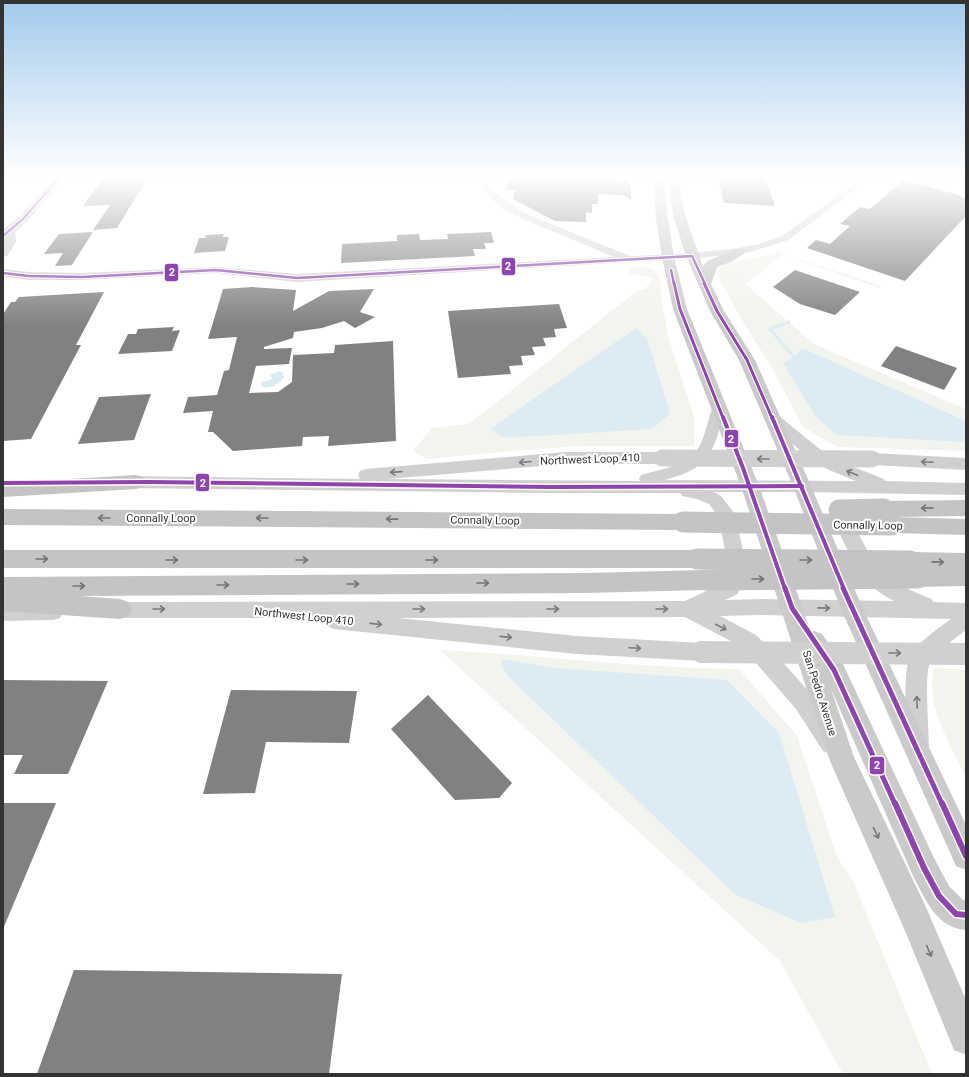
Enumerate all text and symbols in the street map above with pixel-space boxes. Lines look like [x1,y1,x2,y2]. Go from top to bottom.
line badge: 2 [501,257,516,276]
text: 2 [505,260,511,273]
line badge: 2 [164,263,179,282]
text: 2 [169,266,175,279]
line badge: 2 [724,429,739,448]
text: 2 [728,433,734,446]
street label: Northwest Loop 410 [540,451,640,468]
one-way arrow [757,455,770,462]
one-way arrow [519,458,532,465]
one-way arrow [921,458,934,466]
one-way arrow [390,469,403,476]
one-way arrow [846,469,858,476]
line badge: 2 [195,473,210,492]
text: 2 [200,477,206,490]
one-way arrow [921,505,934,512]
street label: Connally Loop [126,512,196,525]
street label: Connally Loop [450,513,520,528]
one-way arrow [98,514,111,522]
one-way arrow [256,514,269,522]
one-way arrow [386,515,399,523]
street label: Connally Loop [833,518,903,533]
one-way arrow [35,556,48,563]
one-way arrow [165,556,178,564]
one-way arrow [295,556,308,564]
one-way arrow [425,556,438,564]
one-way arrow [799,556,812,564]
one-way arrow [931,558,944,566]
one-way arrow [751,575,764,583]
one-way arrow [346,580,359,588]
one-way arrow [476,580,489,587]
one-way arrow [216,581,229,589]
one-way arrow [72,582,85,590]
one-way arrow [817,604,830,612]
one-way arrow [152,605,165,613]
street label: Northwest Loop 410 [254,605,354,628]
one-way arrow [412,605,425,613]
one-way arrow [546,605,559,613]
one-way arrow [655,605,668,613]
one-way arrow [369,620,382,628]
one-way arrow [715,624,727,631]
one-way arrow [499,634,512,641]
one-way arrow [628,644,641,652]
street label: San Pedro Avenue [800,649,839,738]
one-way arrow [888,649,901,657]
one-way arrow [913,696,921,709]
line badge: 2 [869,756,885,775]
text: 2 [874,759,880,772]
one-way arrow [873,826,880,838]
one-way arrow [926,945,933,957]

